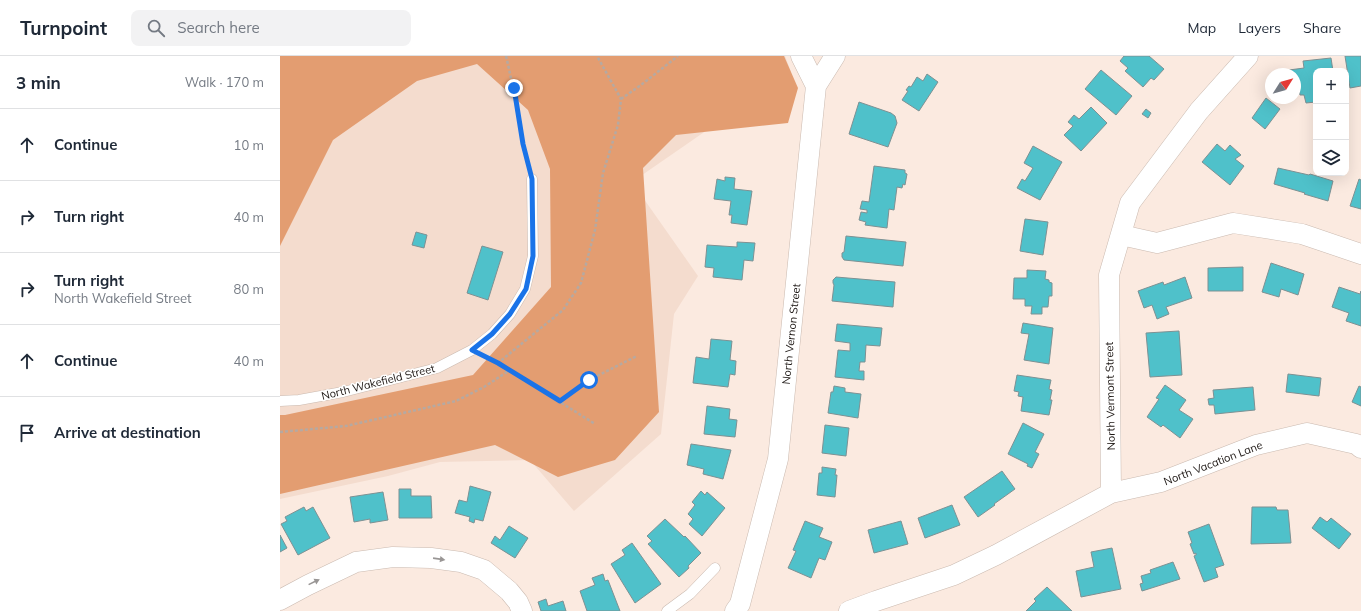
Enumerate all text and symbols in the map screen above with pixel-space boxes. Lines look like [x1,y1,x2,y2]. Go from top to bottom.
search box [131,10,411,46]
text: Turnpoint [20,16,107,40]
icon: search [145,17,167,39]
text: Search here [177,18,260,37]
text: Map [1187,19,1216,37]
text: Layers [1238,19,1281,37]
text: Share [1303,19,1341,37]
north arrow [1265,68,1301,104]
map controls [1313,68,1349,176]
button: + [1313,68,1349,104]
text: 3 min [16,72,61,93]
text: Walk · 170 m [185,74,264,90]
route end [505,79,523,97]
button: − [1313,104,1349,140]
icon: ahead [16,134,38,156]
text: Continue [54,135,117,154]
text: 10 m [234,137,264,153]
button: layers [1313,140,1349,176]
icon: right [16,206,38,228]
text: Turn right [54,207,124,226]
text: 40 m [234,209,264,225]
text: Turn right [54,271,124,290]
icon: right [16,278,38,300]
text: 80 m [234,281,264,297]
street label: North Vernon Street [779,283,803,385]
text: North Wakefield Street [54,290,192,306]
street label: North Vermont Street [1102,341,1118,450]
icon: ahead [16,350,38,372]
text: Continue [54,351,117,370]
text: 40 m [234,353,264,369]
street label: North Wakefield Street [320,361,436,403]
route start [580,371,598,389]
icon: arrive [16,422,38,444]
text: Arrive at destination [54,423,201,442]
street label: North Vacation Lane [1162,438,1264,488]
one-way arrow [433,556,445,562]
one-way arrow [309,579,320,585]

